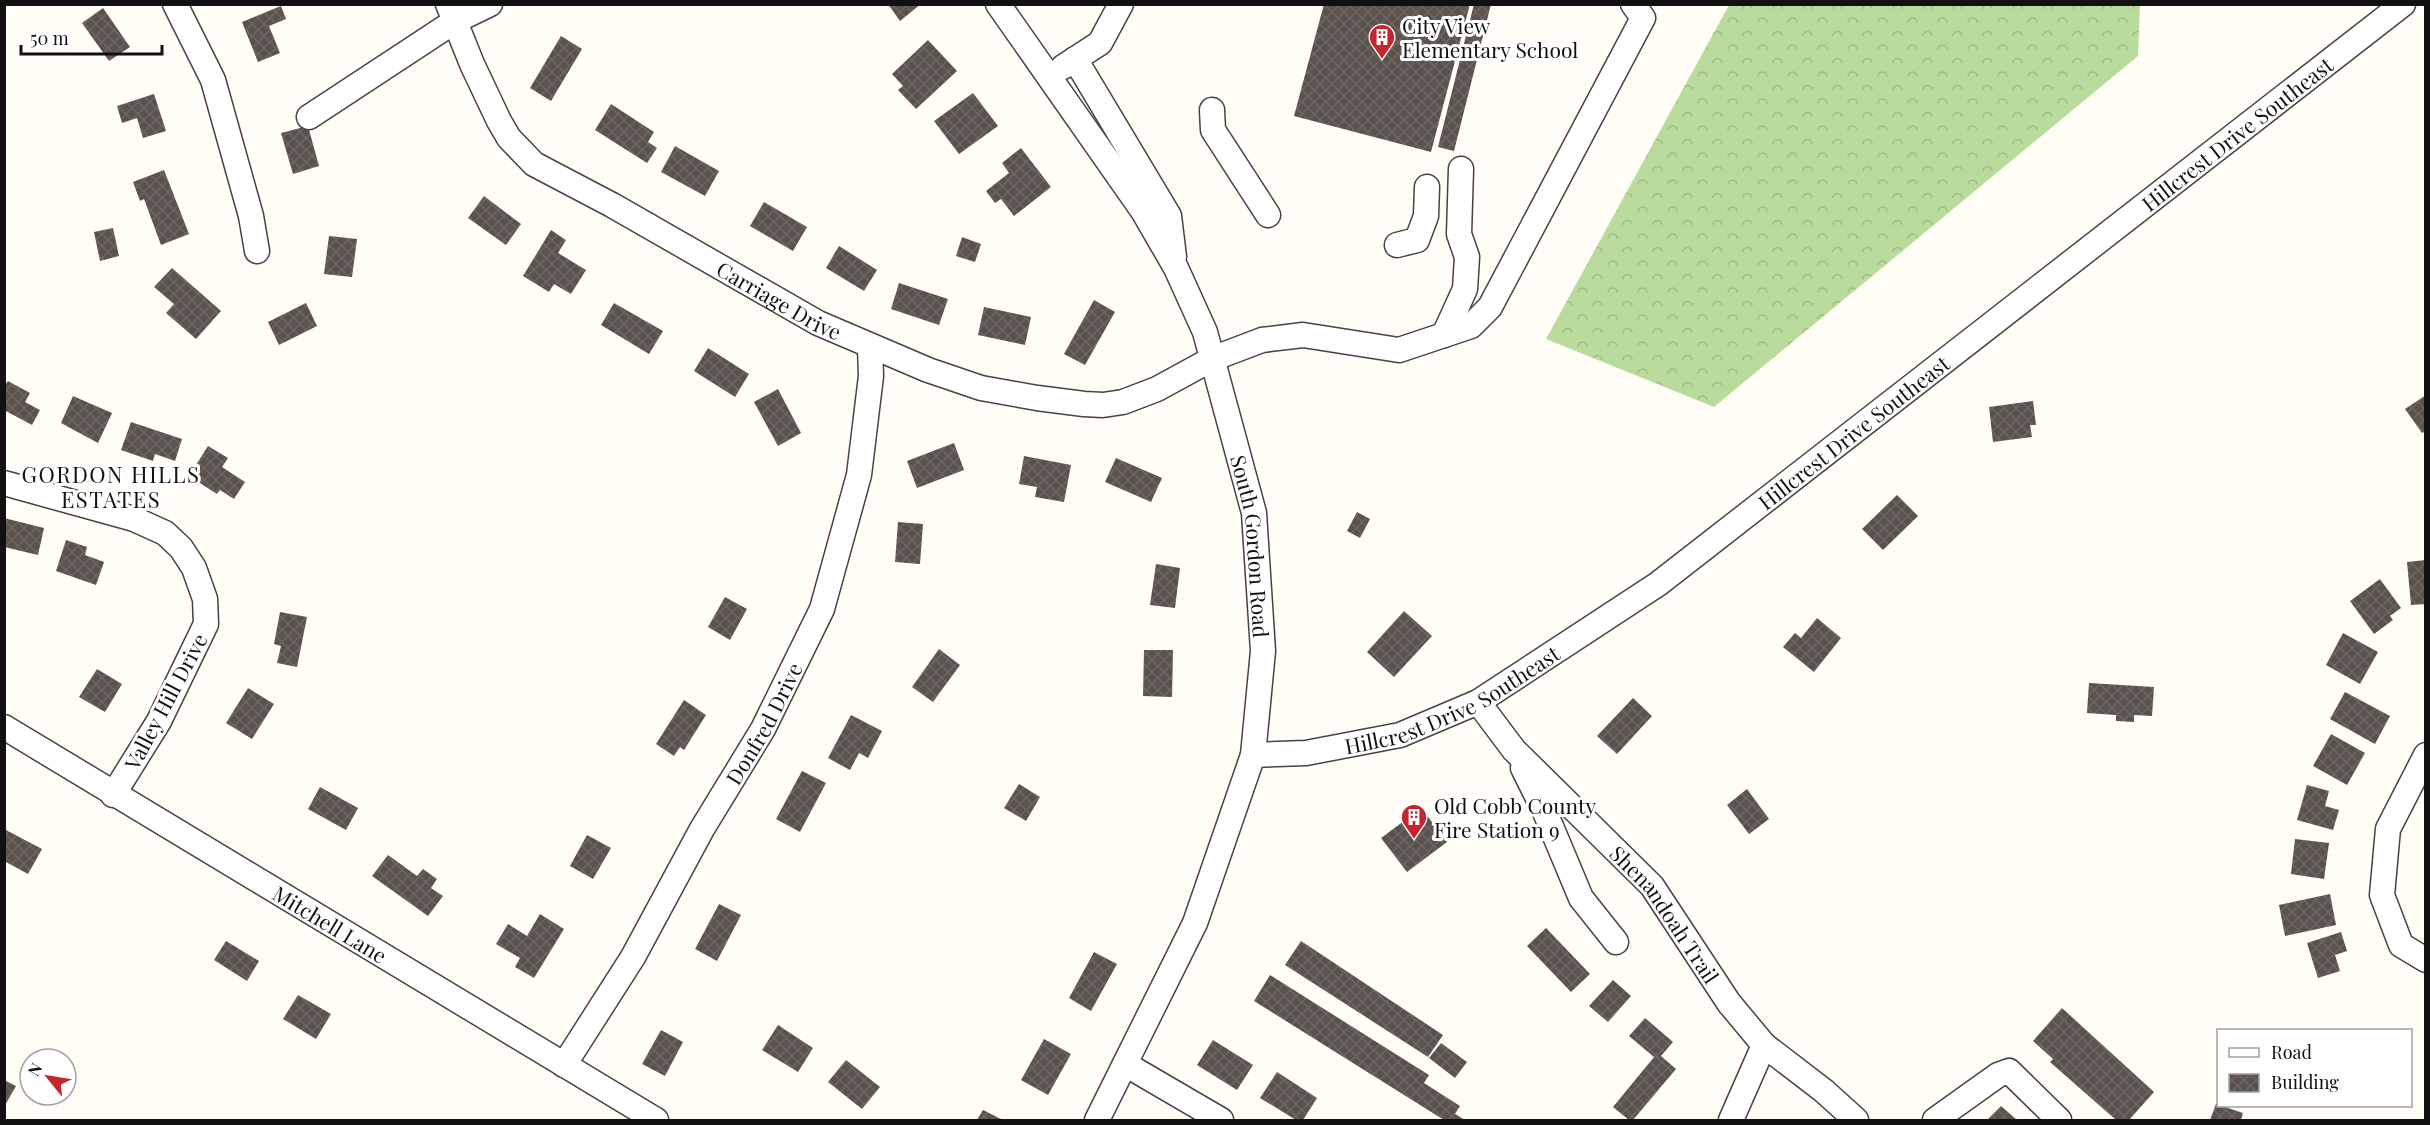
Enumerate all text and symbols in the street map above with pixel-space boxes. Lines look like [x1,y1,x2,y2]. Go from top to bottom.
place label: City View Elementary School [1402,11,1578,63]
scale bar [21,18,162,56]
building icon: City View Elementary School [1367,22,1397,60]
text: 50 m [30,26,69,50]
street label: Hillcrest Drive Southeast [2135,50,2338,217]
street label: Carriage Drive [712,254,846,345]
street label: Hillcrest Drive Southeast [1752,349,1955,515]
street label: South Gordon Road [1225,452,1276,639]
district label: GORDON HILLS ESTATES [22,459,200,514]
street label: Valley Hill Drive [117,628,213,775]
street label: Hillcrest Drive Southeast [1342,638,1565,759]
street label: Donfred Drive [719,658,808,789]
place label: Old Cobb County Fire Station 9 [1434,791,1597,843]
building icon: Old Cobb County Fire Station 9 [1399,802,1429,840]
street label: Shenandoah Trail [1605,839,1726,988]
street label: Mitchell Lane [268,879,393,969]
legend [2217,1029,2412,1107]
text: Road [2271,1040,2312,1064]
north arrow [18,1047,78,1107]
text: N [23,1059,47,1080]
text: Building [2271,1070,2339,1094]

